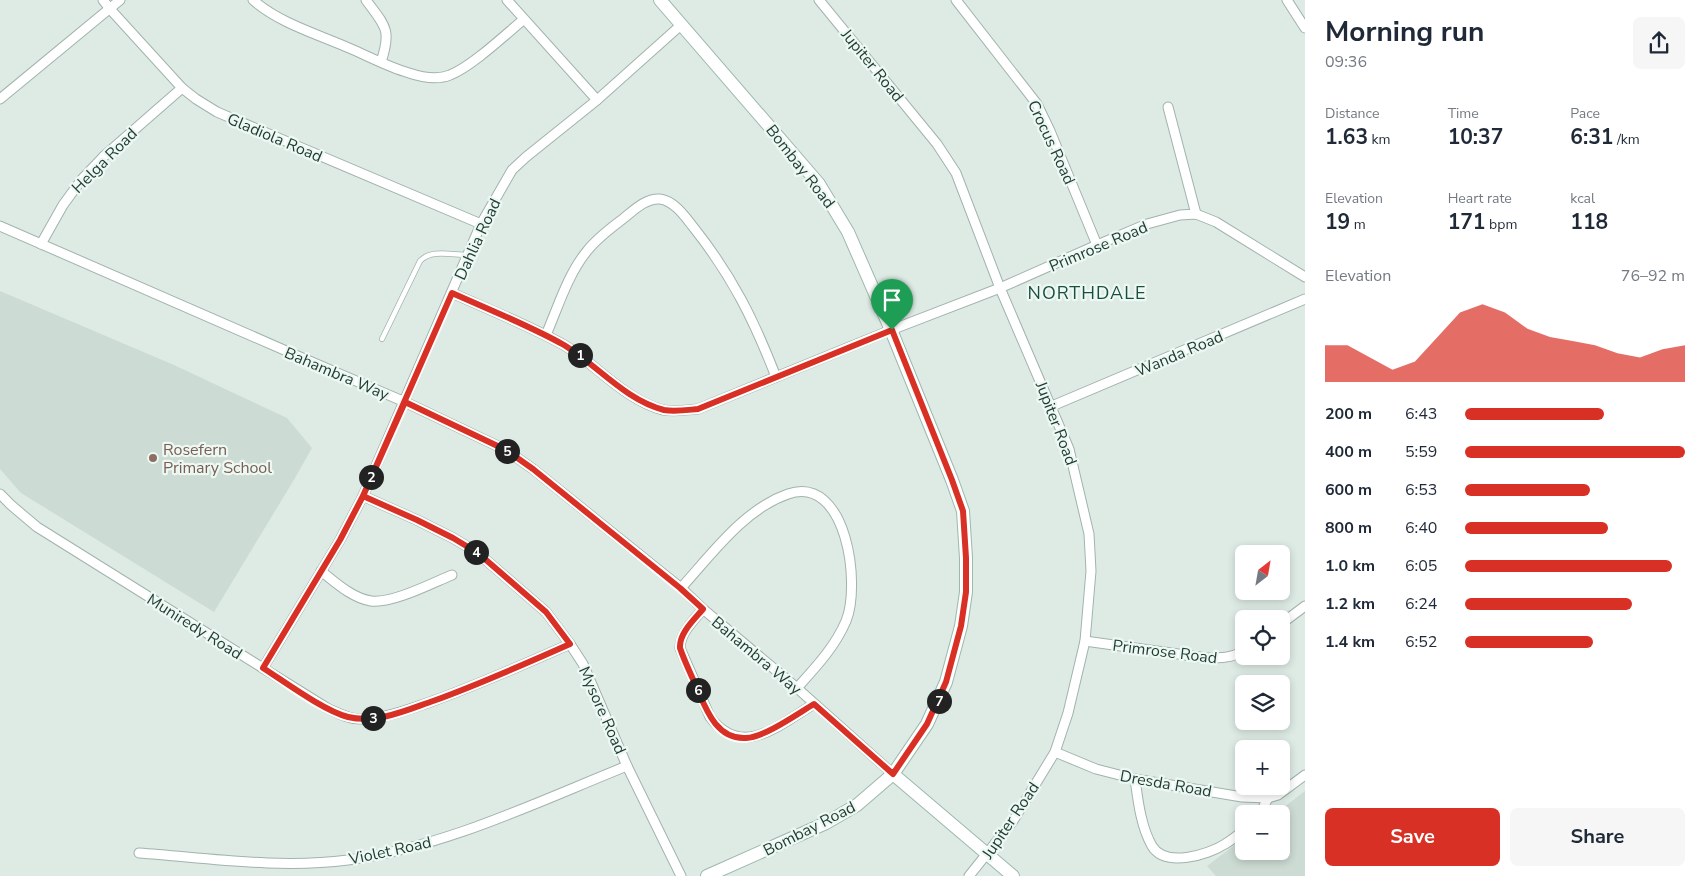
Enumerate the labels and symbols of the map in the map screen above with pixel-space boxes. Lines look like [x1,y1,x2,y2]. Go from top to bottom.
street label: Jupiter Road [835,24,909,107]
street label: Crocus Road [1022,97,1080,188]
street label: Gladiola Road [224,108,326,168]
street label: Bombay Road [761,120,840,213]
street label: Helga Road [67,123,142,198]
street label: Dahlia Road [449,195,506,284]
street label: Primrose Road [1046,216,1151,278]
pin [871,279,913,330]
district label: NORTHDALE [1028,281,1146,305]
street label: Wanda Road [1132,326,1227,382]
street label: Bahambra Way [281,342,393,406]
pin: 1 [568,342,592,368]
street label: Jupiter Road [1030,377,1082,469]
pin: 5 [494,438,520,464]
place label: Rosefern Primary School [163,439,272,479]
marker: Rosefern Primary School [147,452,159,464]
pin: 2 [358,464,384,490]
pin: 4 [464,540,488,564]
north arrow [1235,545,1290,600]
street label: Muniredy Road [143,589,246,665]
street label: Bahambra Way [707,612,807,701]
street label: Primrose Road [1111,635,1218,669]
street label: Mysore Road [573,663,631,758]
pin: 6 [686,678,710,702]
pin: 7 [926,688,952,714]
pin: 3 [360,706,386,730]
street label: Dresda Road [1118,765,1213,803]
street label: Jupiter Road [976,778,1045,864]
street label: Bombay Road [760,796,859,862]
street label: Violet Road [346,832,433,871]

